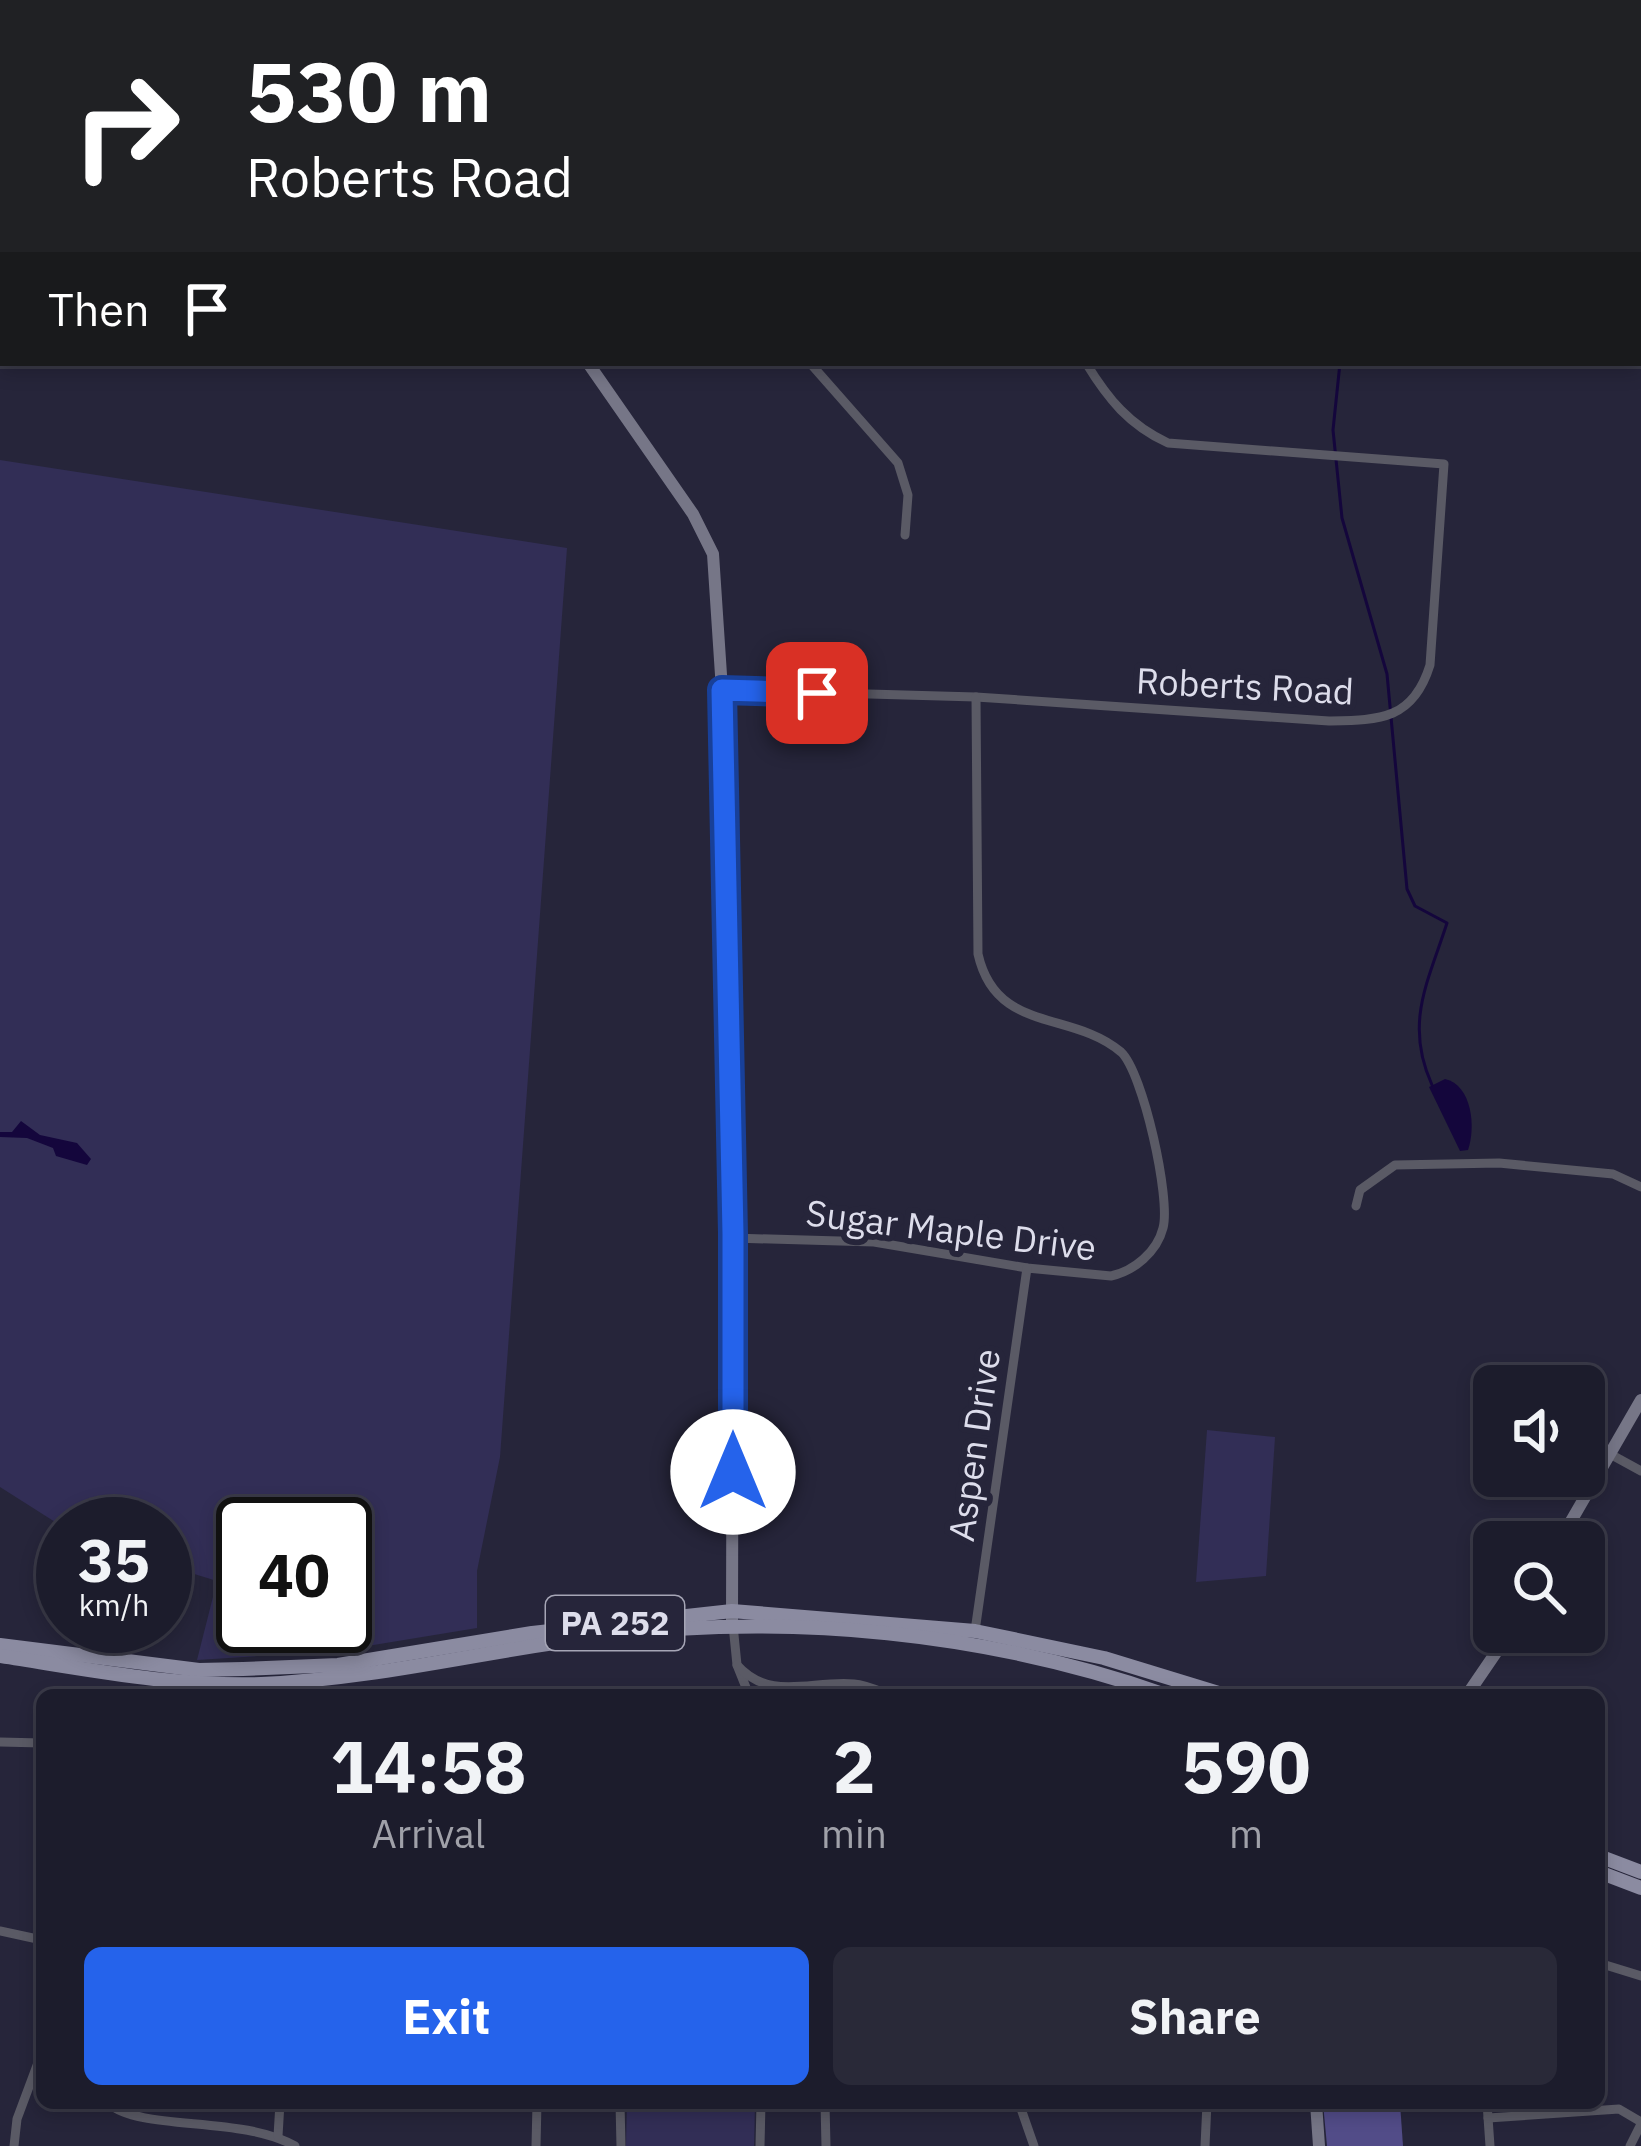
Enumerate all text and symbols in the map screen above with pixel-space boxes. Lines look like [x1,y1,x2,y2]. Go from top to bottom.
text: 530 m [246,36,492,145]
icon: right [48,48,204,204]
text: Roberts Road [246,142,573,212]
icon: arrive [174,276,240,342]
text: Then [48,280,150,338]
pin [766,642,868,744]
street label: Roberts Road [1135,656,1355,715]
icon: arrive [784,660,850,726]
street label: Sugar Maple Drive [803,1188,1099,1271]
street label: Aspen Drive [937,1346,1010,1544]
map controls [1473,1365,1605,1653]
button: sound [1473,1365,1605,1497]
position arrow [670,1409,796,1535]
speed limit sign: 40 [216,1497,372,1653]
text: 35 [78,1520,150,1599]
button: search [1473,1521,1605,1653]
text: km/h [79,1585,149,1624]
road number: PA 252 [546,1596,684,1650]
text: 14:58 [330,1719,527,1813]
text: 2 [832,1719,876,1813]
text: 590 [1181,1719,1311,1813]
text: Arrival [372,1808,485,1859]
text: min [821,1808,887,1859]
text: m [1229,1808,1263,1859]
button: Exit [84,1947,809,2085]
button: Share [833,1947,1557,2085]

